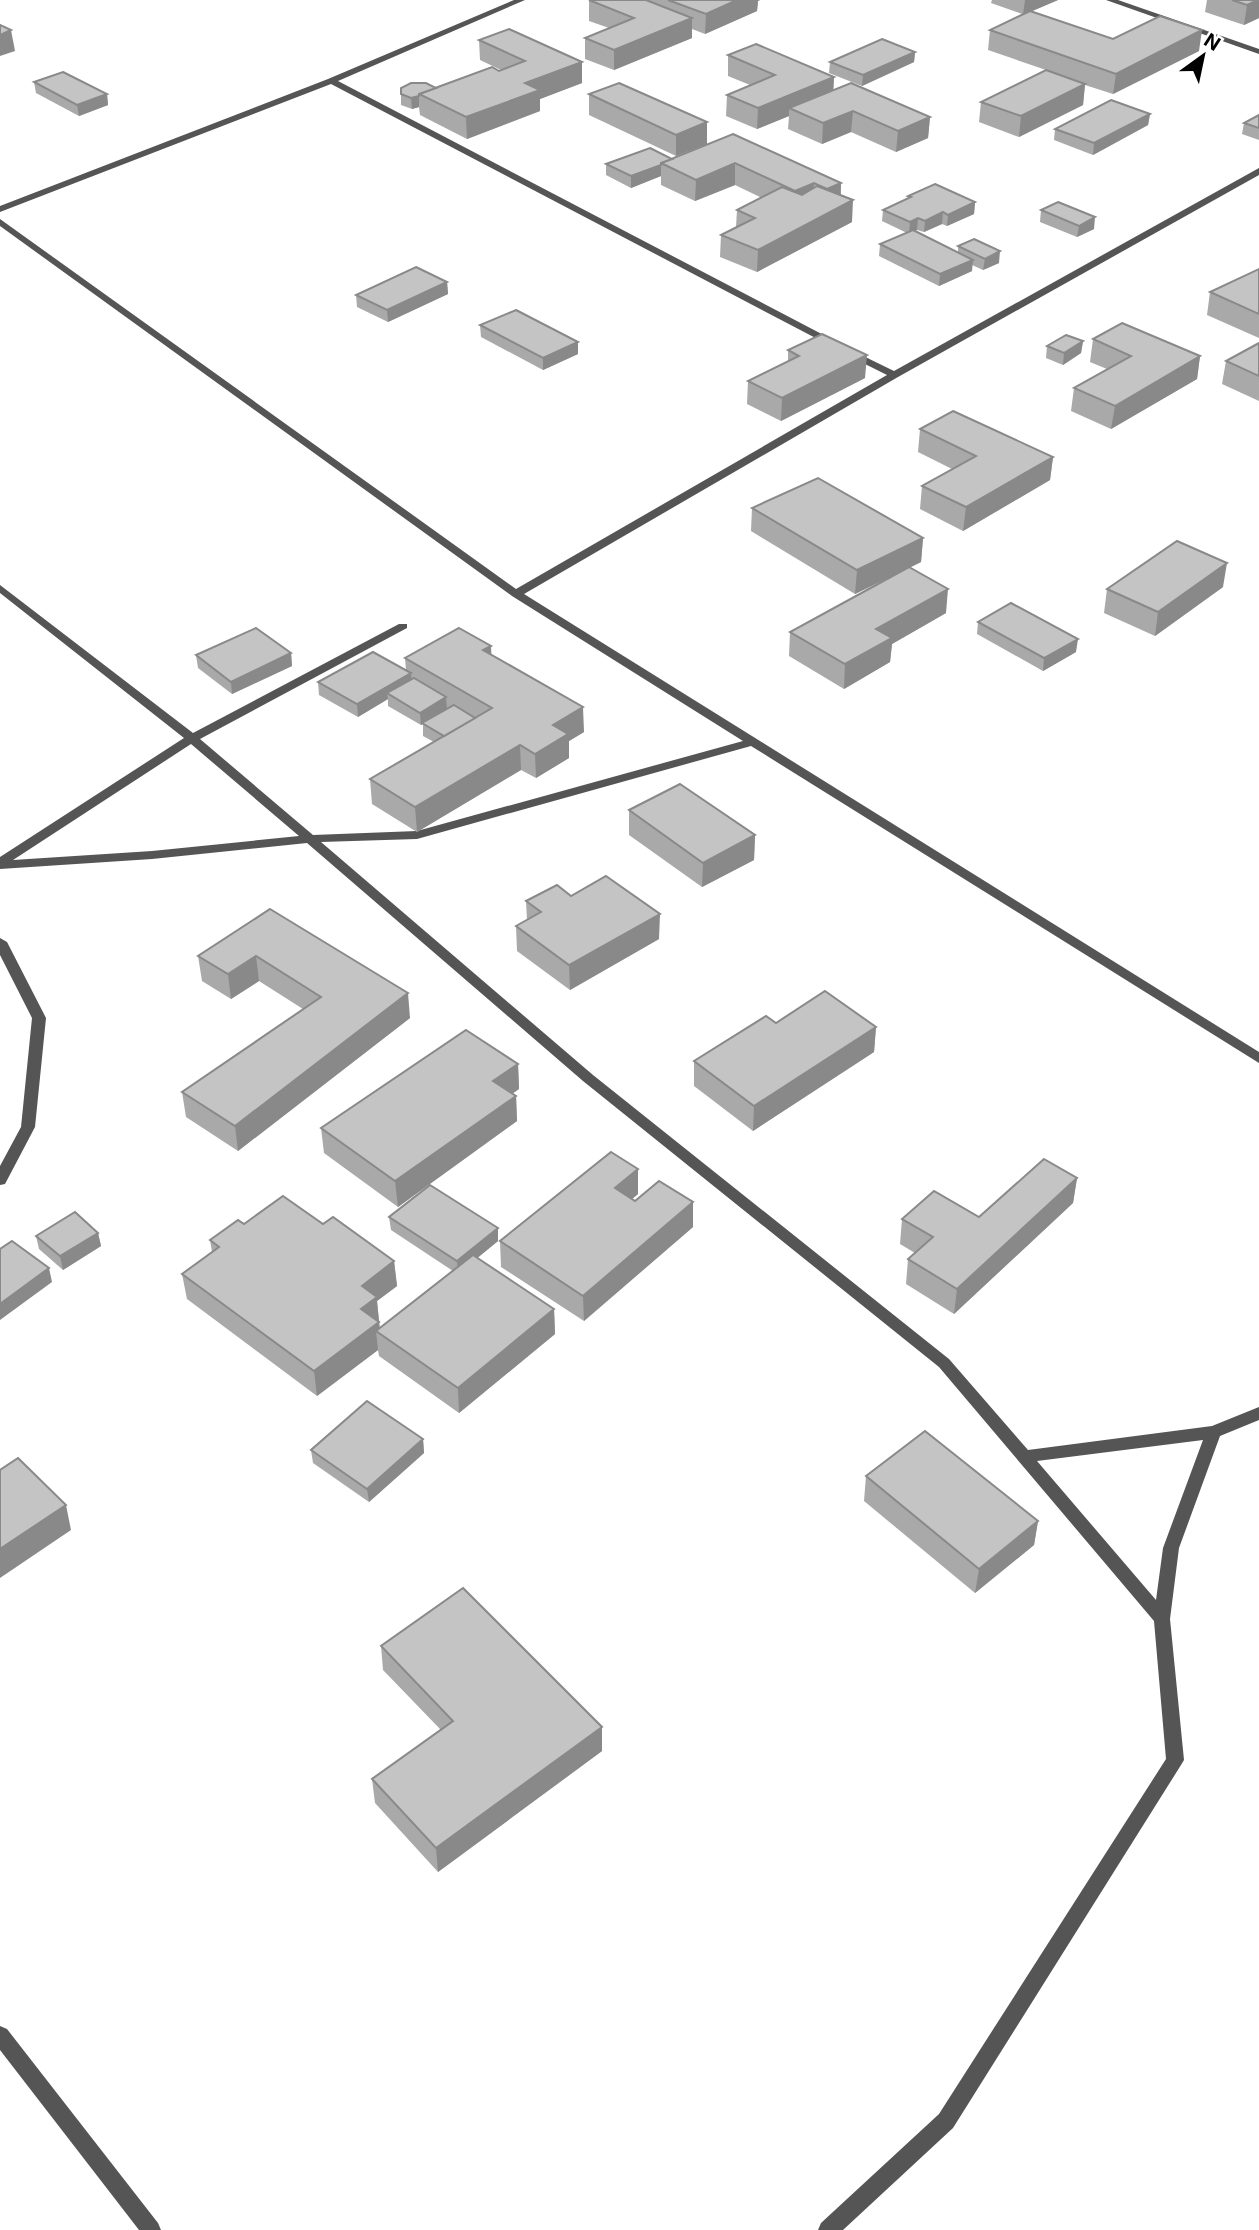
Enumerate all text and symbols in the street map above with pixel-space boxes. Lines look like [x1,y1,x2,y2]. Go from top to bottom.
north arrow [1168,21,1238,91]
text: N [1200,29,1224,56]

